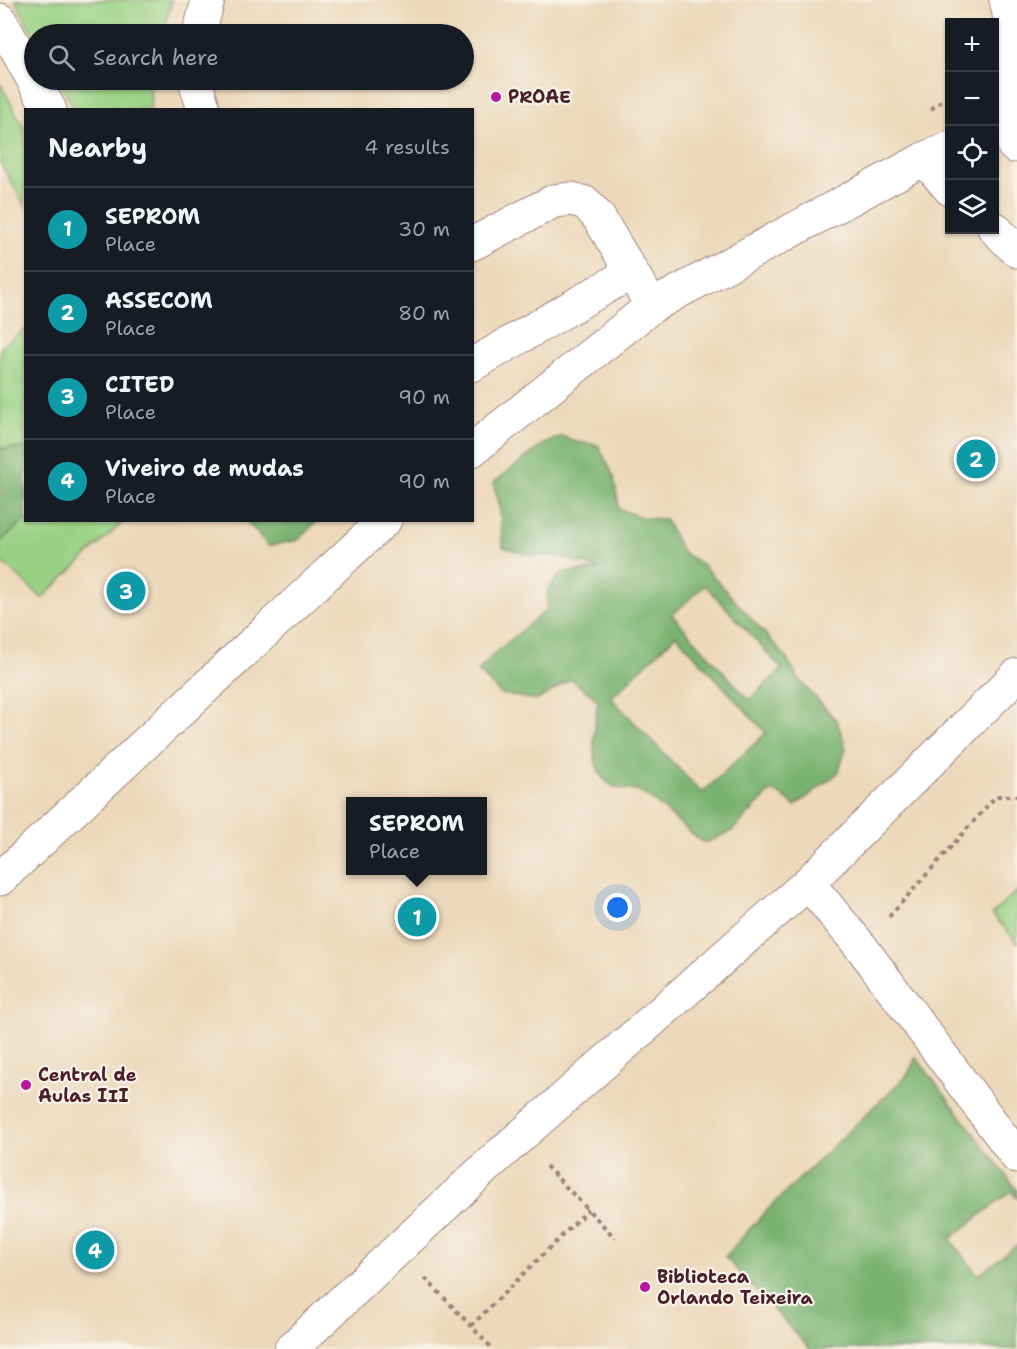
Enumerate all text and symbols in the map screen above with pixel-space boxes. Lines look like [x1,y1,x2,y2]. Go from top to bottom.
map controls [945,18,999,234]
button: + [945,18,999,72]
search box [24,24,474,90]
icon: search [45,41,78,74]
text: Search here [93,43,219,72]
button: − [945,72,999,126]
place label: PROAE [508,85,571,109]
marker: PROAE [489,90,503,104]
button: locate [945,126,999,180]
text: Nearby [48,130,147,165]
text: 4 results [364,134,450,160]
button: layers [945,180,999,234]
text: SEPROM [105,202,200,231]
text: 1 [63,216,72,242]
text: 30 m [398,216,450,242]
text: Place [105,231,156,257]
text: ASSECOM [105,286,212,315]
text: 2 [61,300,75,326]
text: 80 m [398,300,450,326]
text: Place [105,315,156,341]
text: CITED [105,370,174,399]
text: 3 [61,384,75,410]
text: 90 m [398,384,450,410]
text: Place [105,399,156,425]
pin: 2 [956,436,996,482]
text: Viveiro de mudas [105,454,304,483]
text: 4 [61,468,75,494]
text: 90 m [398,468,450,494]
text: Place [105,483,156,509]
pin: 3 [106,568,146,614]
popup [346,797,487,875]
text: SEPROM [369,809,464,838]
text: Place [369,838,420,864]
your location [603,893,632,922]
pin: 1 [398,894,436,940]
place label: Central de Aulas III [38,1063,137,1108]
marker: Central de Aulas III [19,1078,33,1092]
pin: 4 [76,1228,115,1272]
place label: Biblioteca Orlando Teixeira [657,1265,814,1310]
marker: Biblioteca Orlando Teixeira [638,1280,652,1294]

